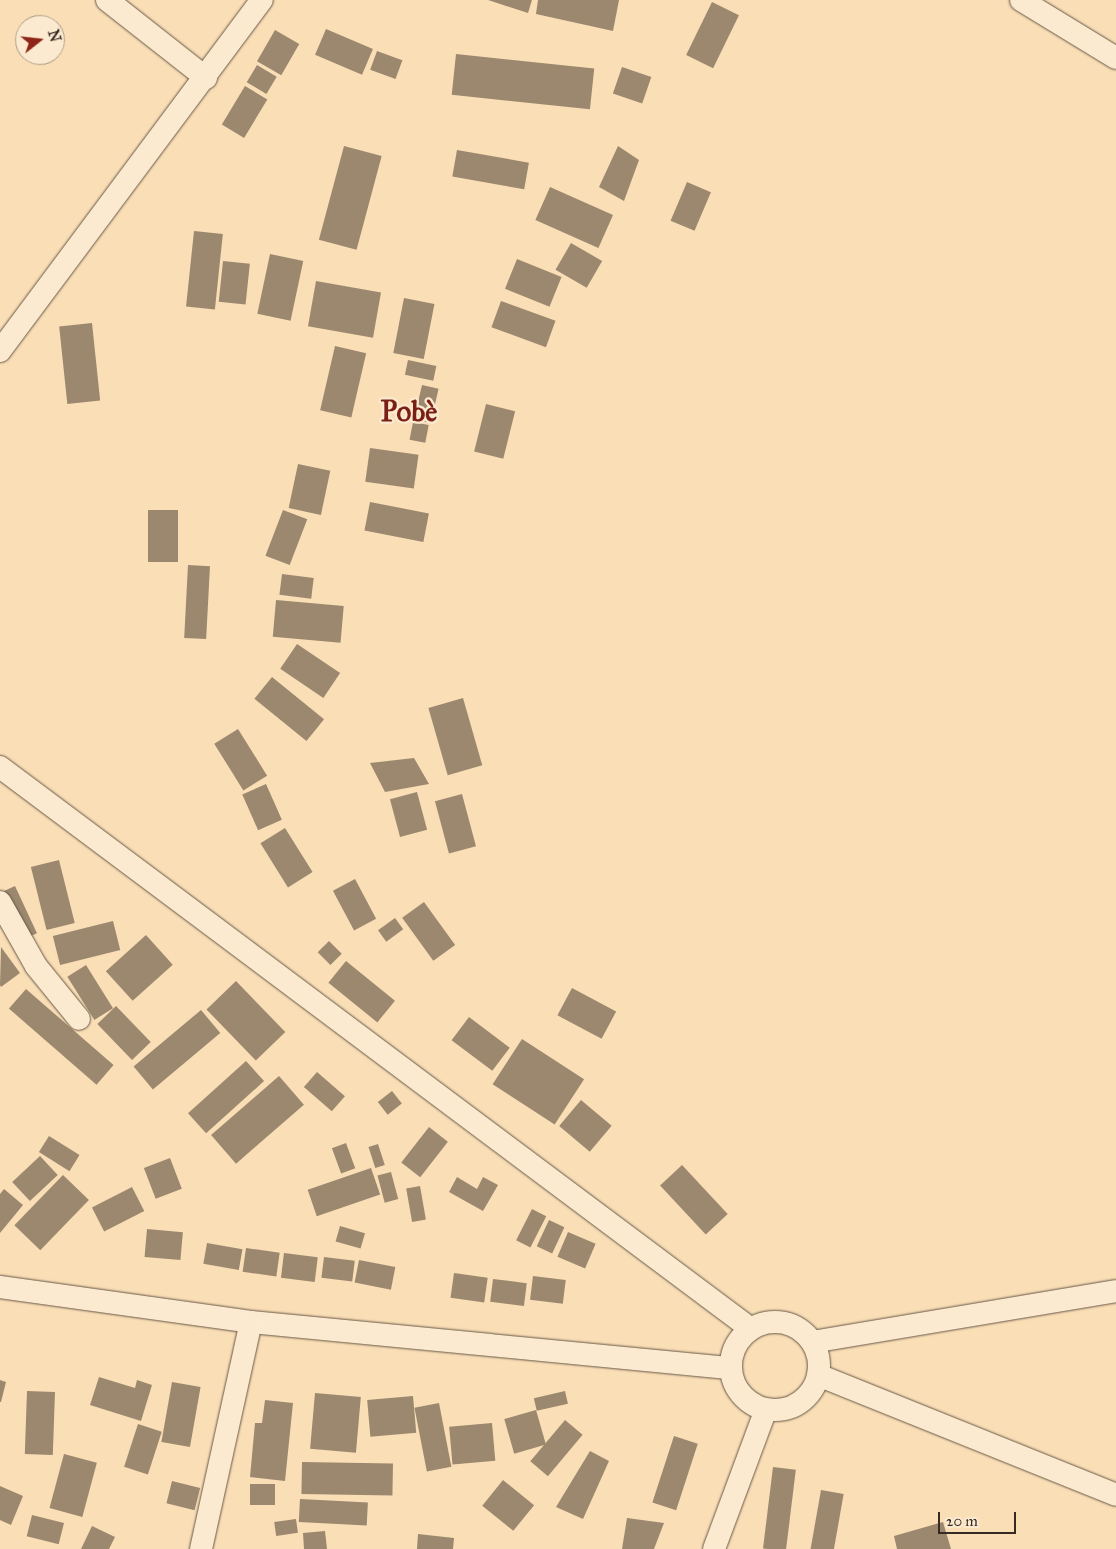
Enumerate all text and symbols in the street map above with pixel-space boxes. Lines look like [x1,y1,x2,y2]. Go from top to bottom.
north arrow [15,15,65,65]
text: N [44,28,64,44]
district label: Pobè [381,395,437,429]
scale bar [941,1502,1018,1534]
text: 20 m [946,1512,978,1530]

